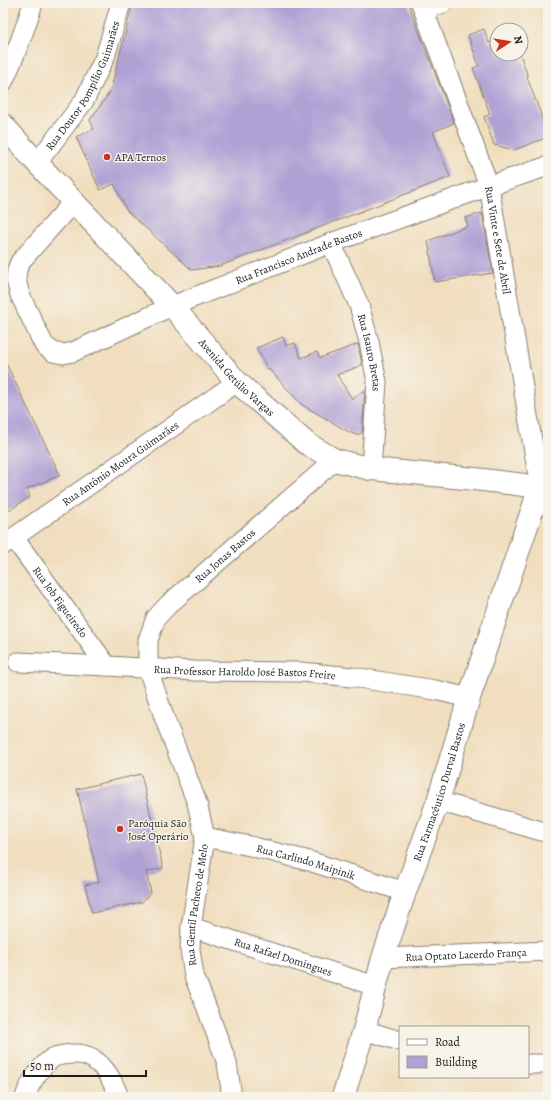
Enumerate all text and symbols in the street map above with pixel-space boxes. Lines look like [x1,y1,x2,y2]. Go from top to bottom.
street label: Rua Doutor Pompílio Guimarães [42,19,123,154]
north arrow [489,22,529,62]
text: N [510,35,526,46]
place label: APA Ternos [114,150,166,165]
marker: APA Ternos [102,152,112,162]
street label: Rua Vinte e Sete de Abril [481,185,514,295]
street label: Rua Francisco Andrade Bastos [233,225,364,288]
street label: Rua Isauro Bretas [354,312,384,392]
street label: Avenida Getúlio Vargas [194,335,278,420]
street label: Rua Antônio Moura Guimarães [59,418,182,510]
street label: Rua Jonas Bastos [192,525,259,586]
street label: Rua Job Figueiredo [29,564,91,641]
street label: Rua Professor Haroldo José Bastos Freire [153,662,336,683]
street label: Rua Farmacêutico Durval Bastos [410,721,469,864]
place label: Paróquia São José Operário [128,816,189,844]
marker: Paróquia São José Operário [115,824,125,834]
street label: Rua Carlindo Maipinik [255,841,358,884]
street label: Rua Gentil Pacheco de Melo [183,842,212,967]
street label: Rua Rafael Domingues [232,934,334,980]
street label: Rua Optato Lacerdo França [405,945,528,965]
legend [399,1026,529,1078]
text: Road [435,1034,461,1050]
scale bar [24,1052,146,1078]
text: Building [435,1054,477,1070]
text: 50 m [30,1058,54,1074]

